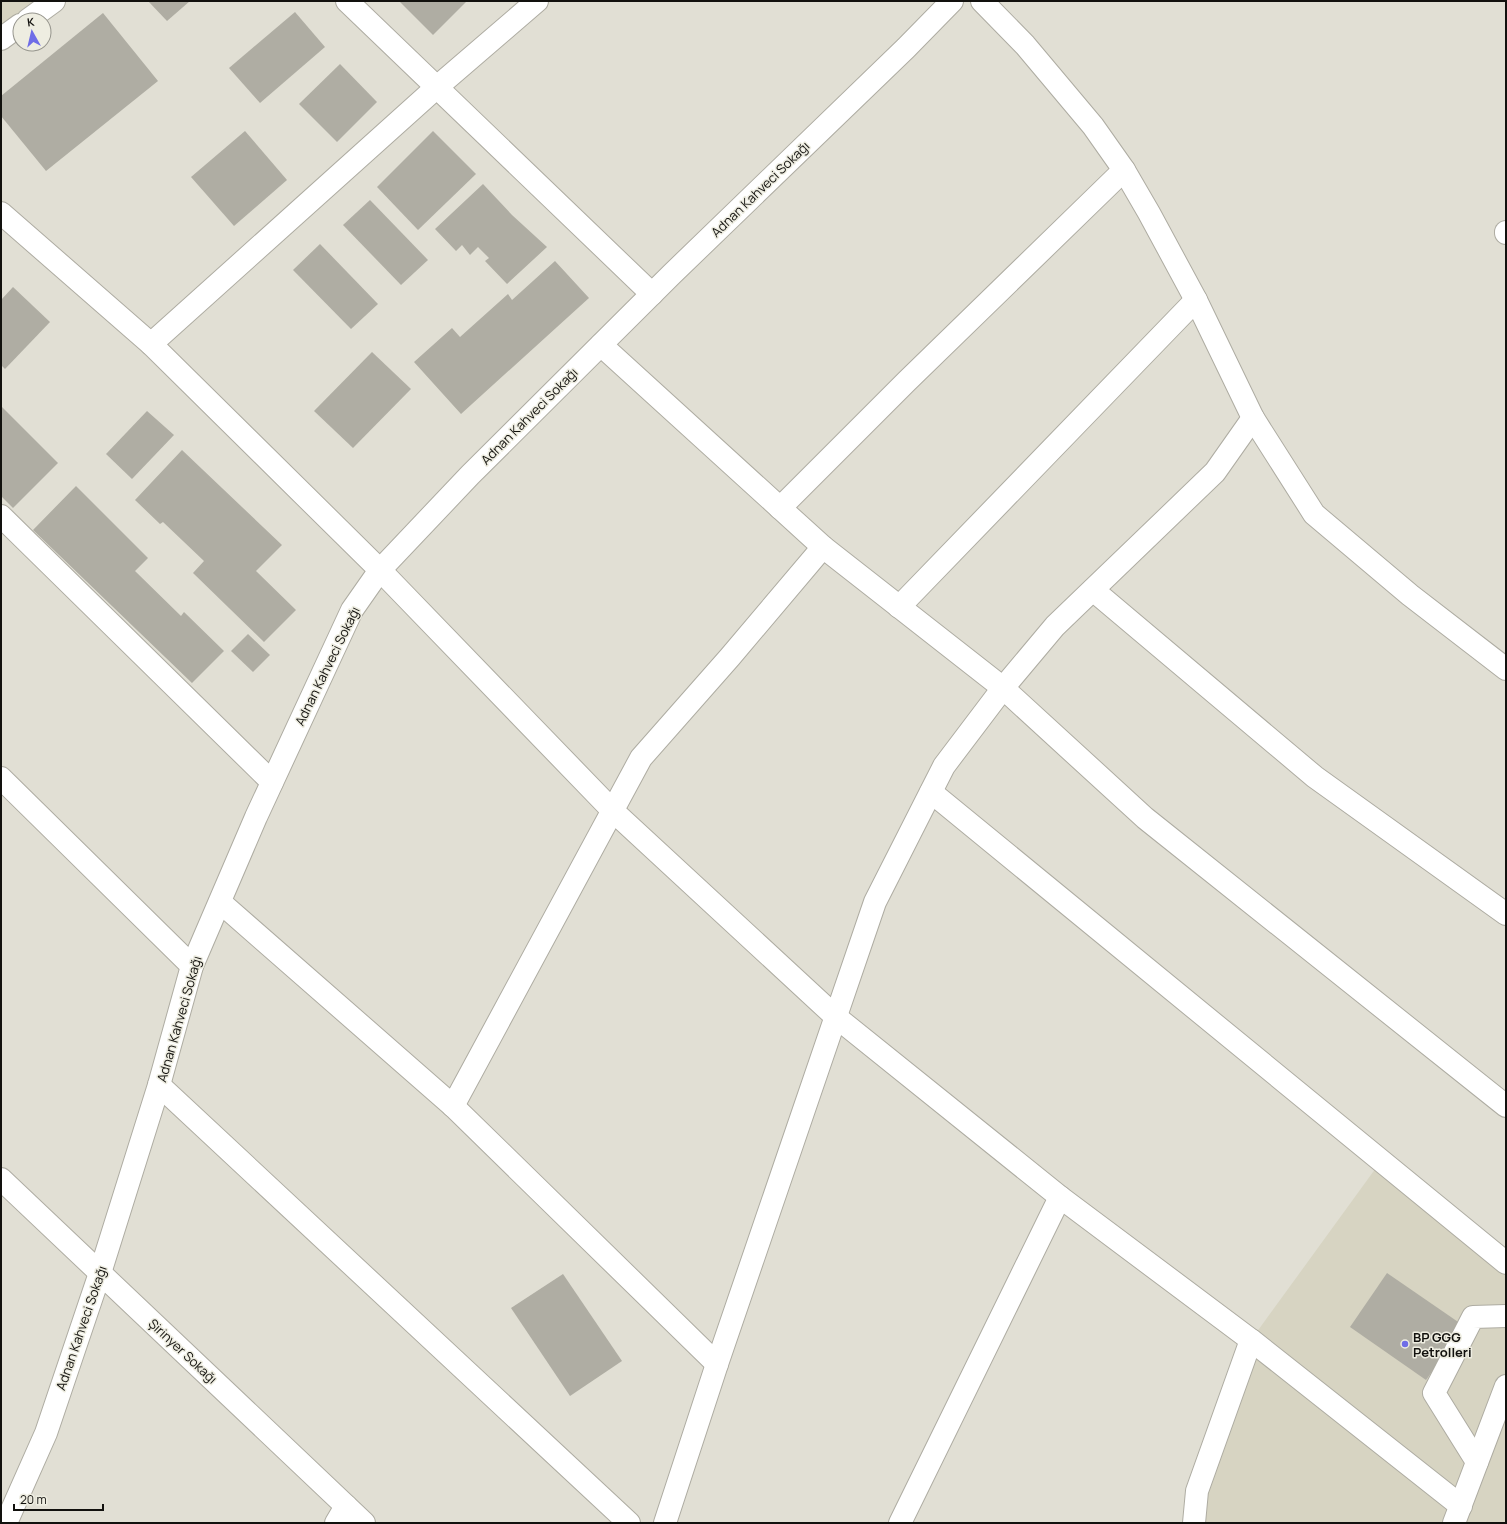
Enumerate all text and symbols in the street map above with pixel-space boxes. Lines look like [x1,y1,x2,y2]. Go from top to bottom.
north arrow [12,12,52,52]
text: K [26,14,36,30]
street label: Adnan Kahveci Sokağı [707,137,813,241]
street label: Adnan Kahveci Sokağı [476,363,582,469]
street label: Adnan Kahveci Sokağı [290,603,364,729]
street label: Adnan Kahveci Sokağı [152,954,206,1084]
street label: Adnan Kahveci Sokağı [51,1263,111,1393]
street label: Şirinyer Sokağı [145,1314,221,1388]
place label: BP GGG Petrolleri [1413,1328,1472,1361]
marker: BP GGG Petrolleri [1400,1339,1410,1349]
scale bar [14,1486,103,1512]
text: 20 m [20,1491,47,1508]

